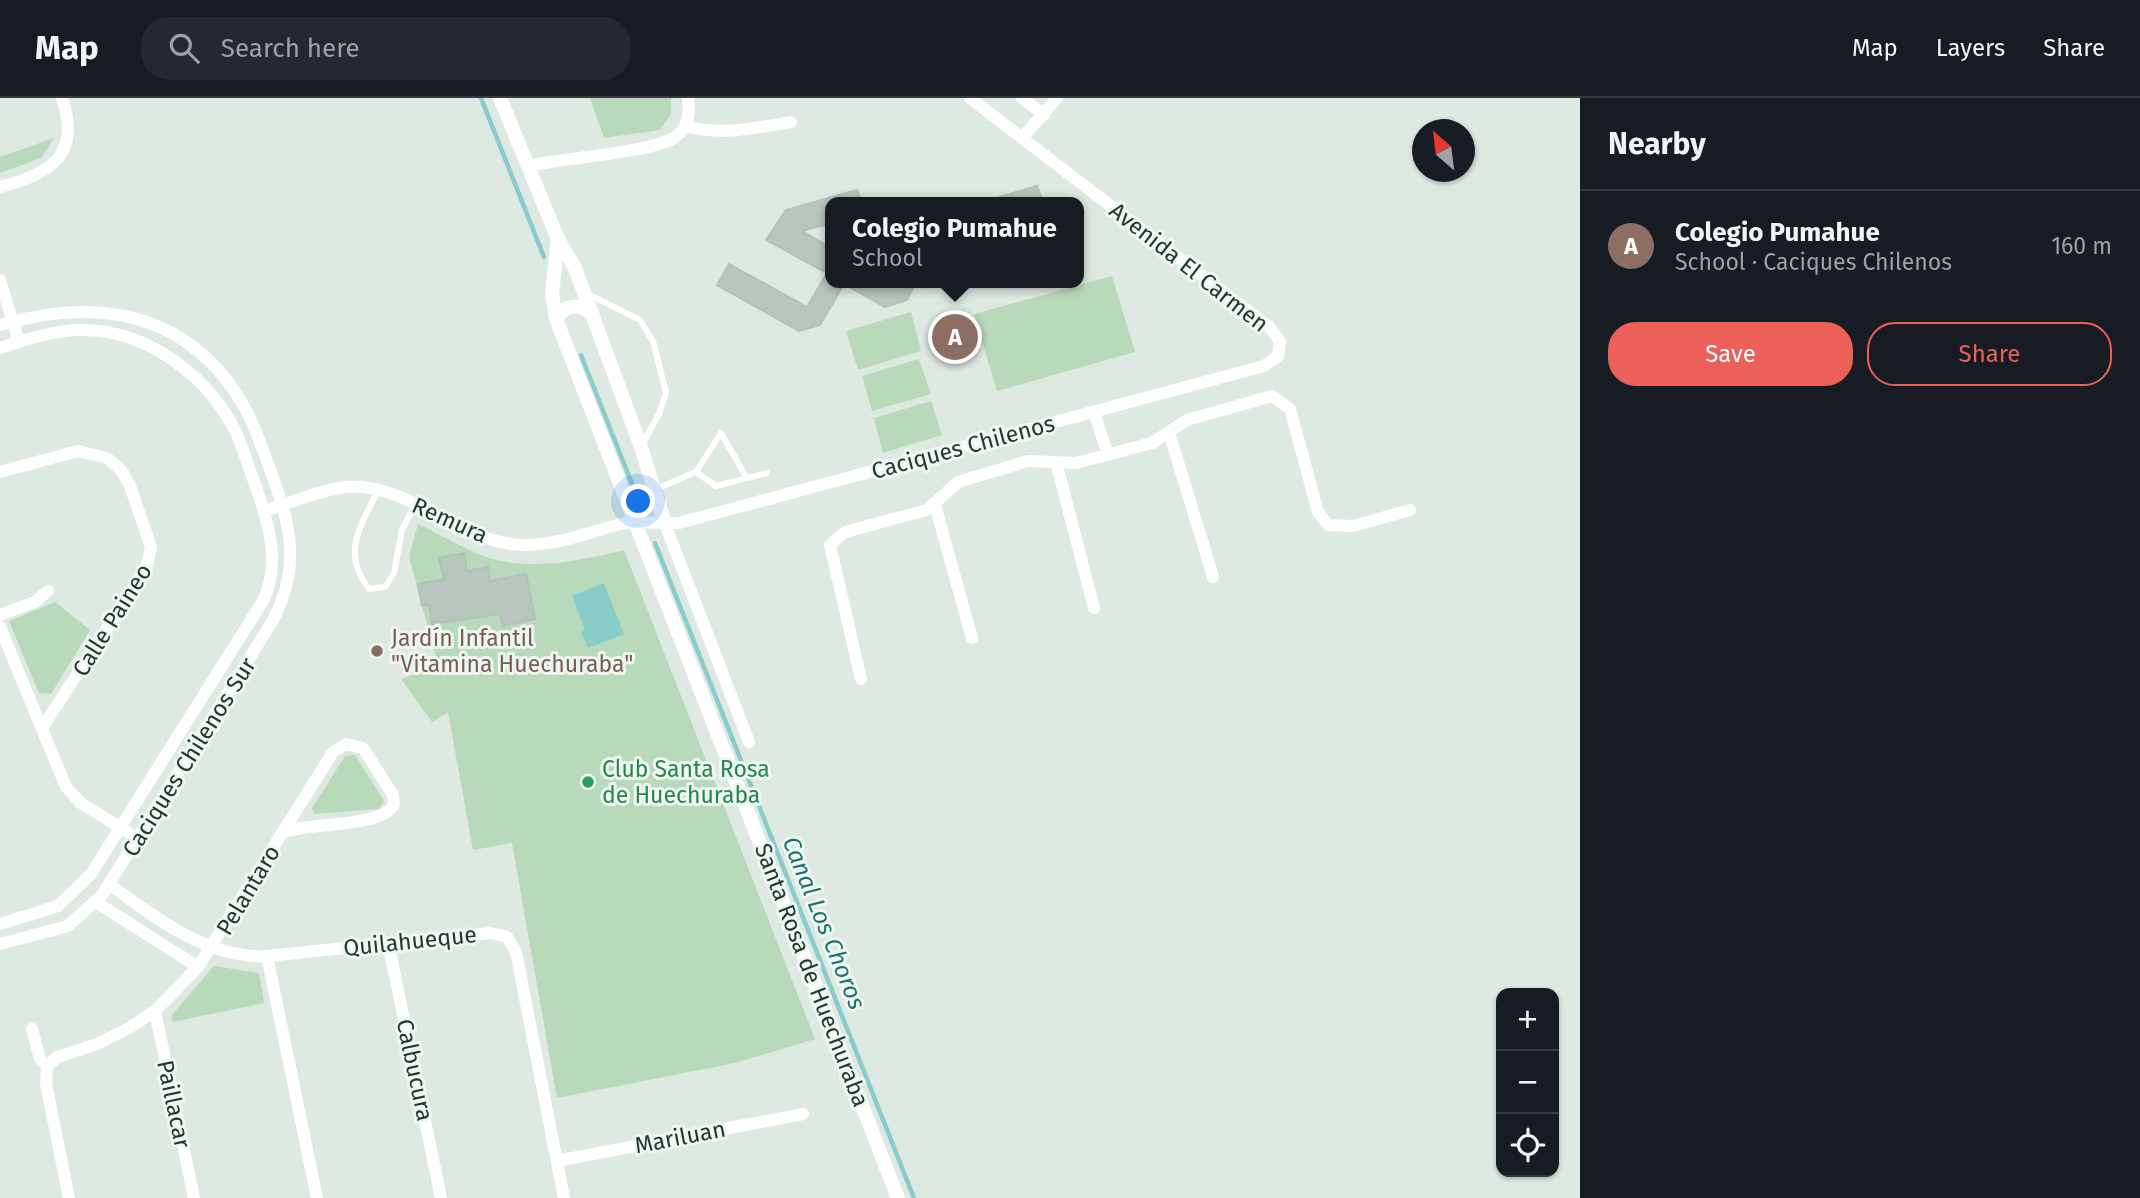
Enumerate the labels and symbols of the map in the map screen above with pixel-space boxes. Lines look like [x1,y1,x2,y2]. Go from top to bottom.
north arrow [1412,119,1475,182]
street label: Avenida El Carmen [1104,196,1274,338]
pin: A [932,311,978,363]
street label: Caciques Chilenos [868,409,1058,485]
your location [621,484,655,518]
street label: Remura [408,491,492,549]
street label: Calle Paineo [66,559,158,681]
place label: Jardín Infantil "Vitamina Huechuraba" [391,624,634,678]
marker: Jardín Infantil "Vitamina Huechuraba" [369,643,385,659]
street label: Caciques Chilenos Sur [116,652,262,862]
place label: Club Santa Rosa de Huechuraba [602,755,770,809]
marker: Club Santa Rosa de Huechuraba [580,774,596,790]
water label: Canal Los Choros [777,833,871,1013]
street label: Santa Rosa de Huechuraba [749,839,875,1111]
street label: Pelantaro [210,840,286,940]
street label: Quilahueque [342,920,478,962]
street label: Calbucura [391,1016,439,1124]
street label: Paillacar [151,1057,197,1151]
street label: Mariluan [632,1114,728,1160]

